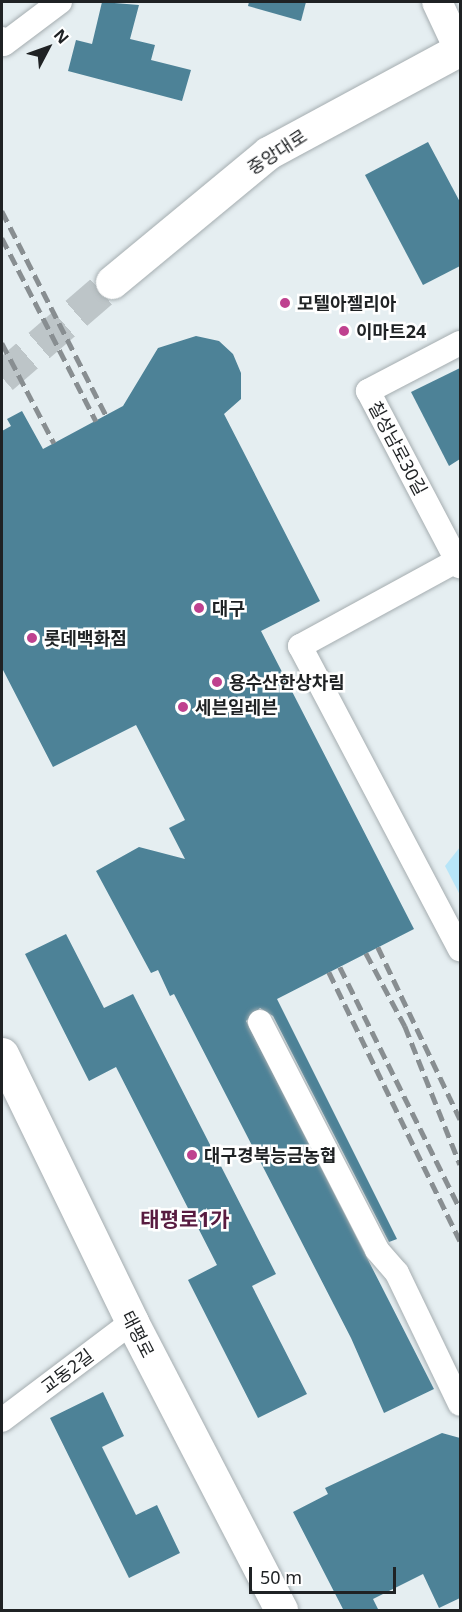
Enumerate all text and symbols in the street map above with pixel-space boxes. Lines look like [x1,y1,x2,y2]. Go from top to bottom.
north arrow [18,18,78,78]
text: N [49,24,74,48]
street label: 중앙대로 [243,125,311,179]
place label: 모텔아젤리아 [297,292,396,314]
marker: 모텔아젤리아 [278,296,292,310]
place label: 이마트24 [356,320,426,342]
marker: 이마트24 [337,324,351,338]
street label: 칠성남로30길 [364,397,432,499]
place label: 대구 [212,597,245,619]
marker: 대구 [190,599,208,617]
place label: 롯데백화점 [44,627,127,649]
marker: 롯데백화점 [25,631,39,645]
place label: 용수산한상차림 [229,671,345,693]
marker: 용수산한상차림 [210,675,224,689]
place label: 세븐일레븐 [195,696,278,718]
marker: 세븐일레븐 [176,700,190,714]
place label: 대구경북능금농협 [204,1144,336,1166]
marker: 대구경북능금농협 [185,1148,199,1162]
district label: 태평로1가 [140,1206,230,1232]
street label: 태평로 [117,1307,159,1361]
street label: 교동2길 [37,1344,97,1398]
scale bar [252,1555,399,1593]
text: 50 m [260,1565,302,1589]

